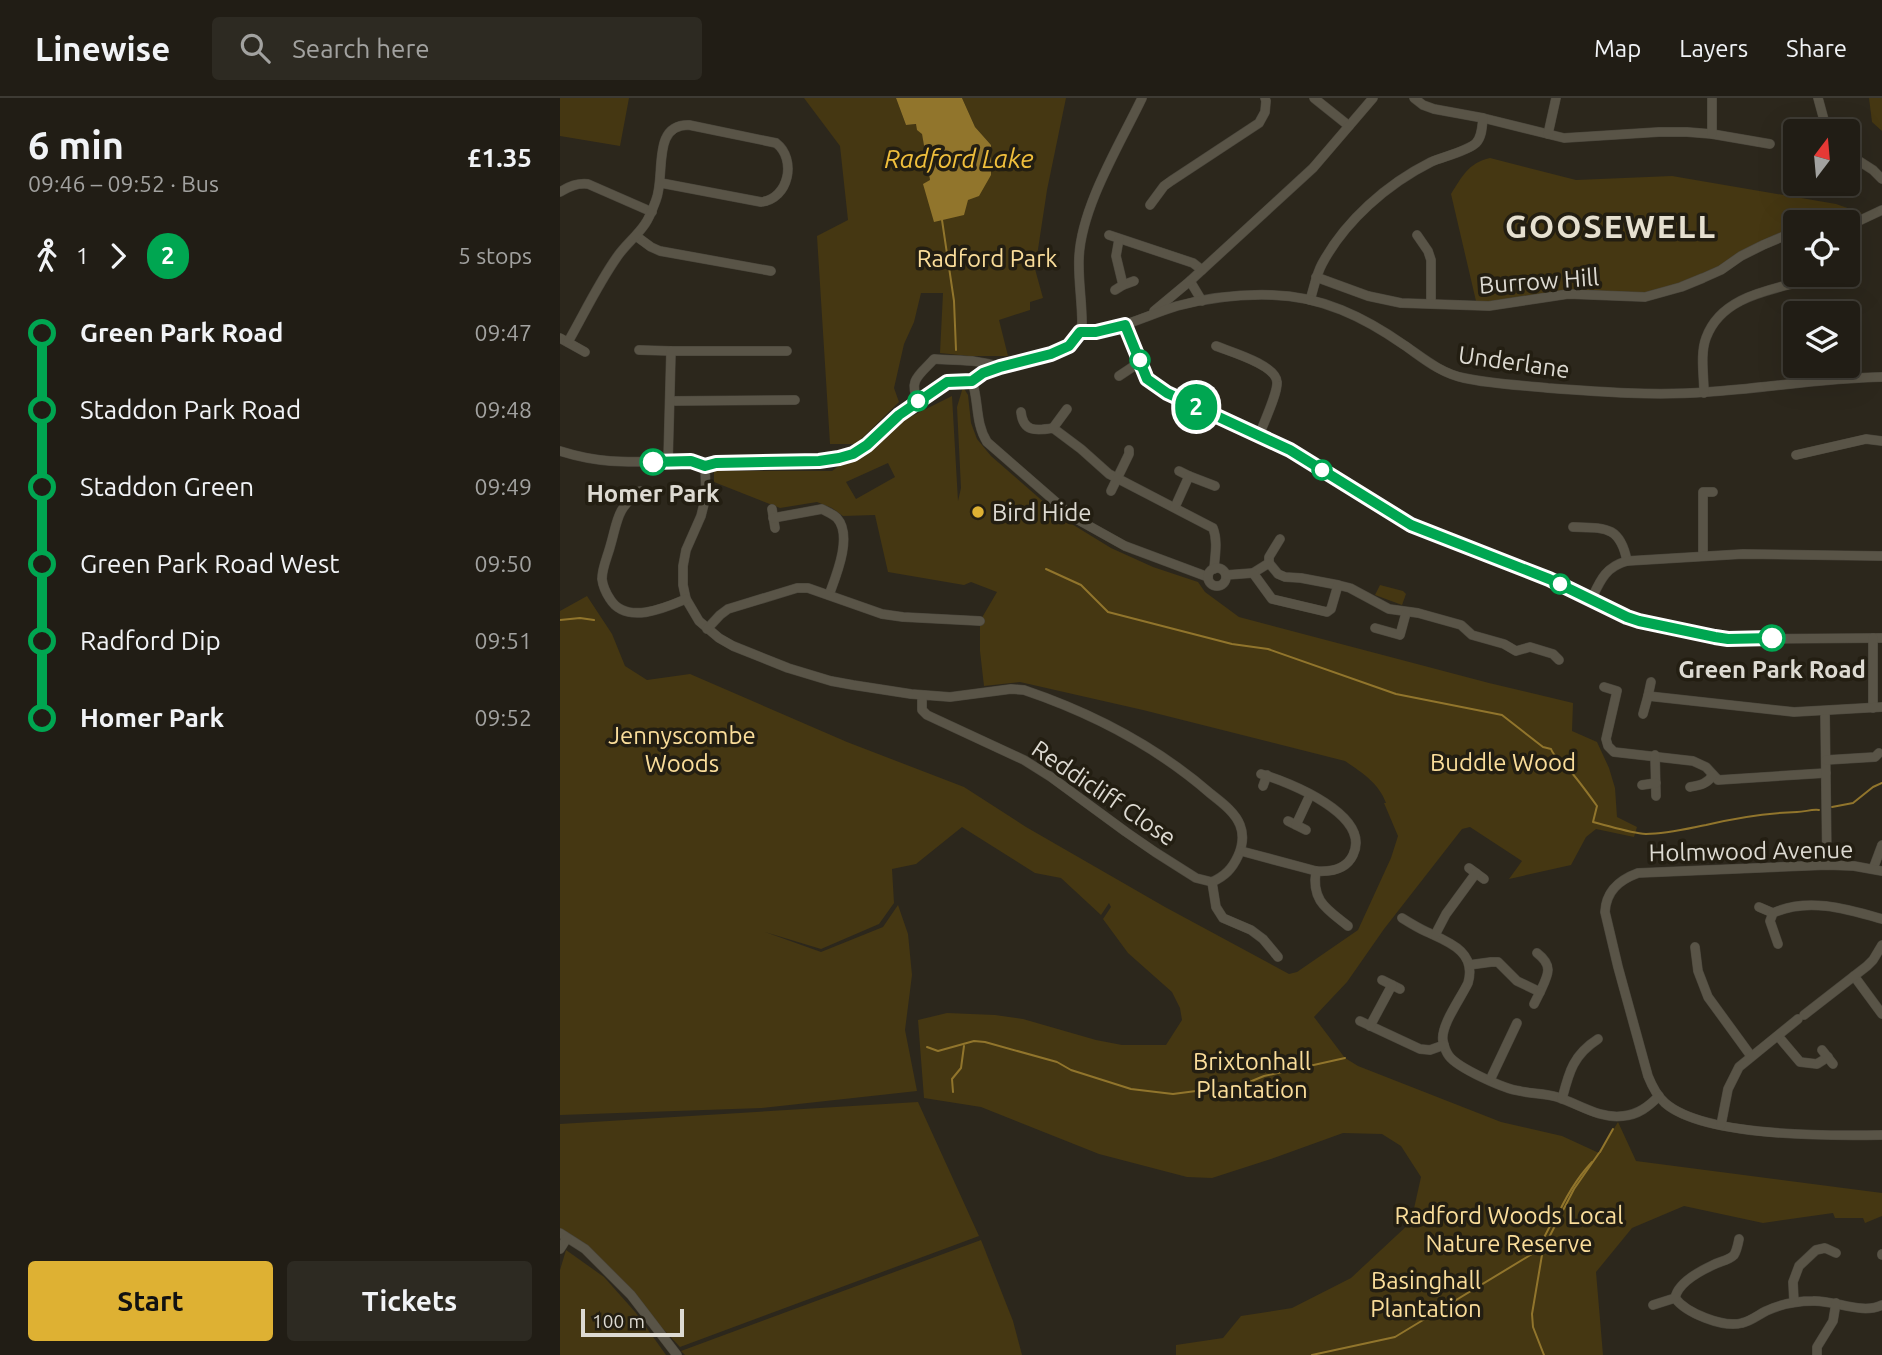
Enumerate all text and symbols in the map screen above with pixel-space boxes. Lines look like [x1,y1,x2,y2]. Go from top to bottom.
search box [212,17,702,80]
icon: search [236,29,274,67]
text: Linewise [35,30,170,67]
text: Search here [292,34,430,63]
text: Map [1594,35,1641,62]
text: Layers [1679,35,1748,62]
text: Share [1786,35,1847,62]
north arrow [1783,119,1860,196]
map controls [1783,119,1860,378]
text: 6 min [28,124,124,166]
text: £1.35 [467,143,532,172]
water label: Radford Lake [884,144,1034,173]
text: 09:46 – 09:52 · Bus [28,171,219,196]
district label: GOOSEWELL [1505,208,1717,244]
button: locate [1783,210,1860,287]
icon: walk [28,237,66,275]
icon: forward [99,237,137,275]
text: 2 [161,242,175,269]
text: 1 [76,243,89,268]
text: 5 stops [458,243,532,268]
park label: Radford Park [917,245,1057,272]
street label: Burrow Hill [1478,263,1600,299]
button: layers [1783,301,1860,378]
text: Green Park Road [80,318,283,347]
text: 09:47 [474,320,532,345]
street label: Underlane [1457,341,1571,383]
unlabelled marker [1130,350,1150,370]
line badge: 2 [1173,384,1219,430]
unlabelled marker [908,391,928,411]
text: 2 [1189,393,1203,420]
text: Staddon Park Road [80,395,301,424]
text: 09:48 [474,397,532,422]
marker: Homer Park [640,449,666,475]
unlabelled marker [1312,460,1332,480]
text: Staddon Green [80,472,254,501]
text: 09:49 [474,474,532,499]
place label: Homer Park [586,480,720,507]
place label: Bird Hide [992,499,1092,526]
marker: Bird Hide [970,504,986,520]
text: Green Park Road West [80,549,340,578]
text: 09:50 [474,551,532,576]
unlabelled marker [1550,574,1570,594]
marker: Green Park Road [1759,625,1785,651]
text: Radford Dip [80,626,221,655]
text: 09:51 [474,628,532,653]
place label: Green Park Road [1678,656,1866,683]
text: Homer Park [80,703,224,732]
text: 09:52 [474,705,532,730]
park label: Jennyscombe Woods [608,722,756,777]
street label: Reddicliff Close [1027,735,1181,851]
park label: Buddle Wood [1430,749,1576,776]
street label: Holmwood Avenue [1648,836,1854,866]
park label: Brixtonhall Plantation [1193,1048,1311,1103]
park label: Radford Woods Local Nature Reserve [1395,1202,1623,1257]
button: Start [28,1261,273,1341]
button: Tickets [287,1261,532,1341]
park label: Basinghall Plantation [1370,1267,1482,1322]
scale bar [581,1306,684,1338]
text: 100 m [592,1310,645,1332]

